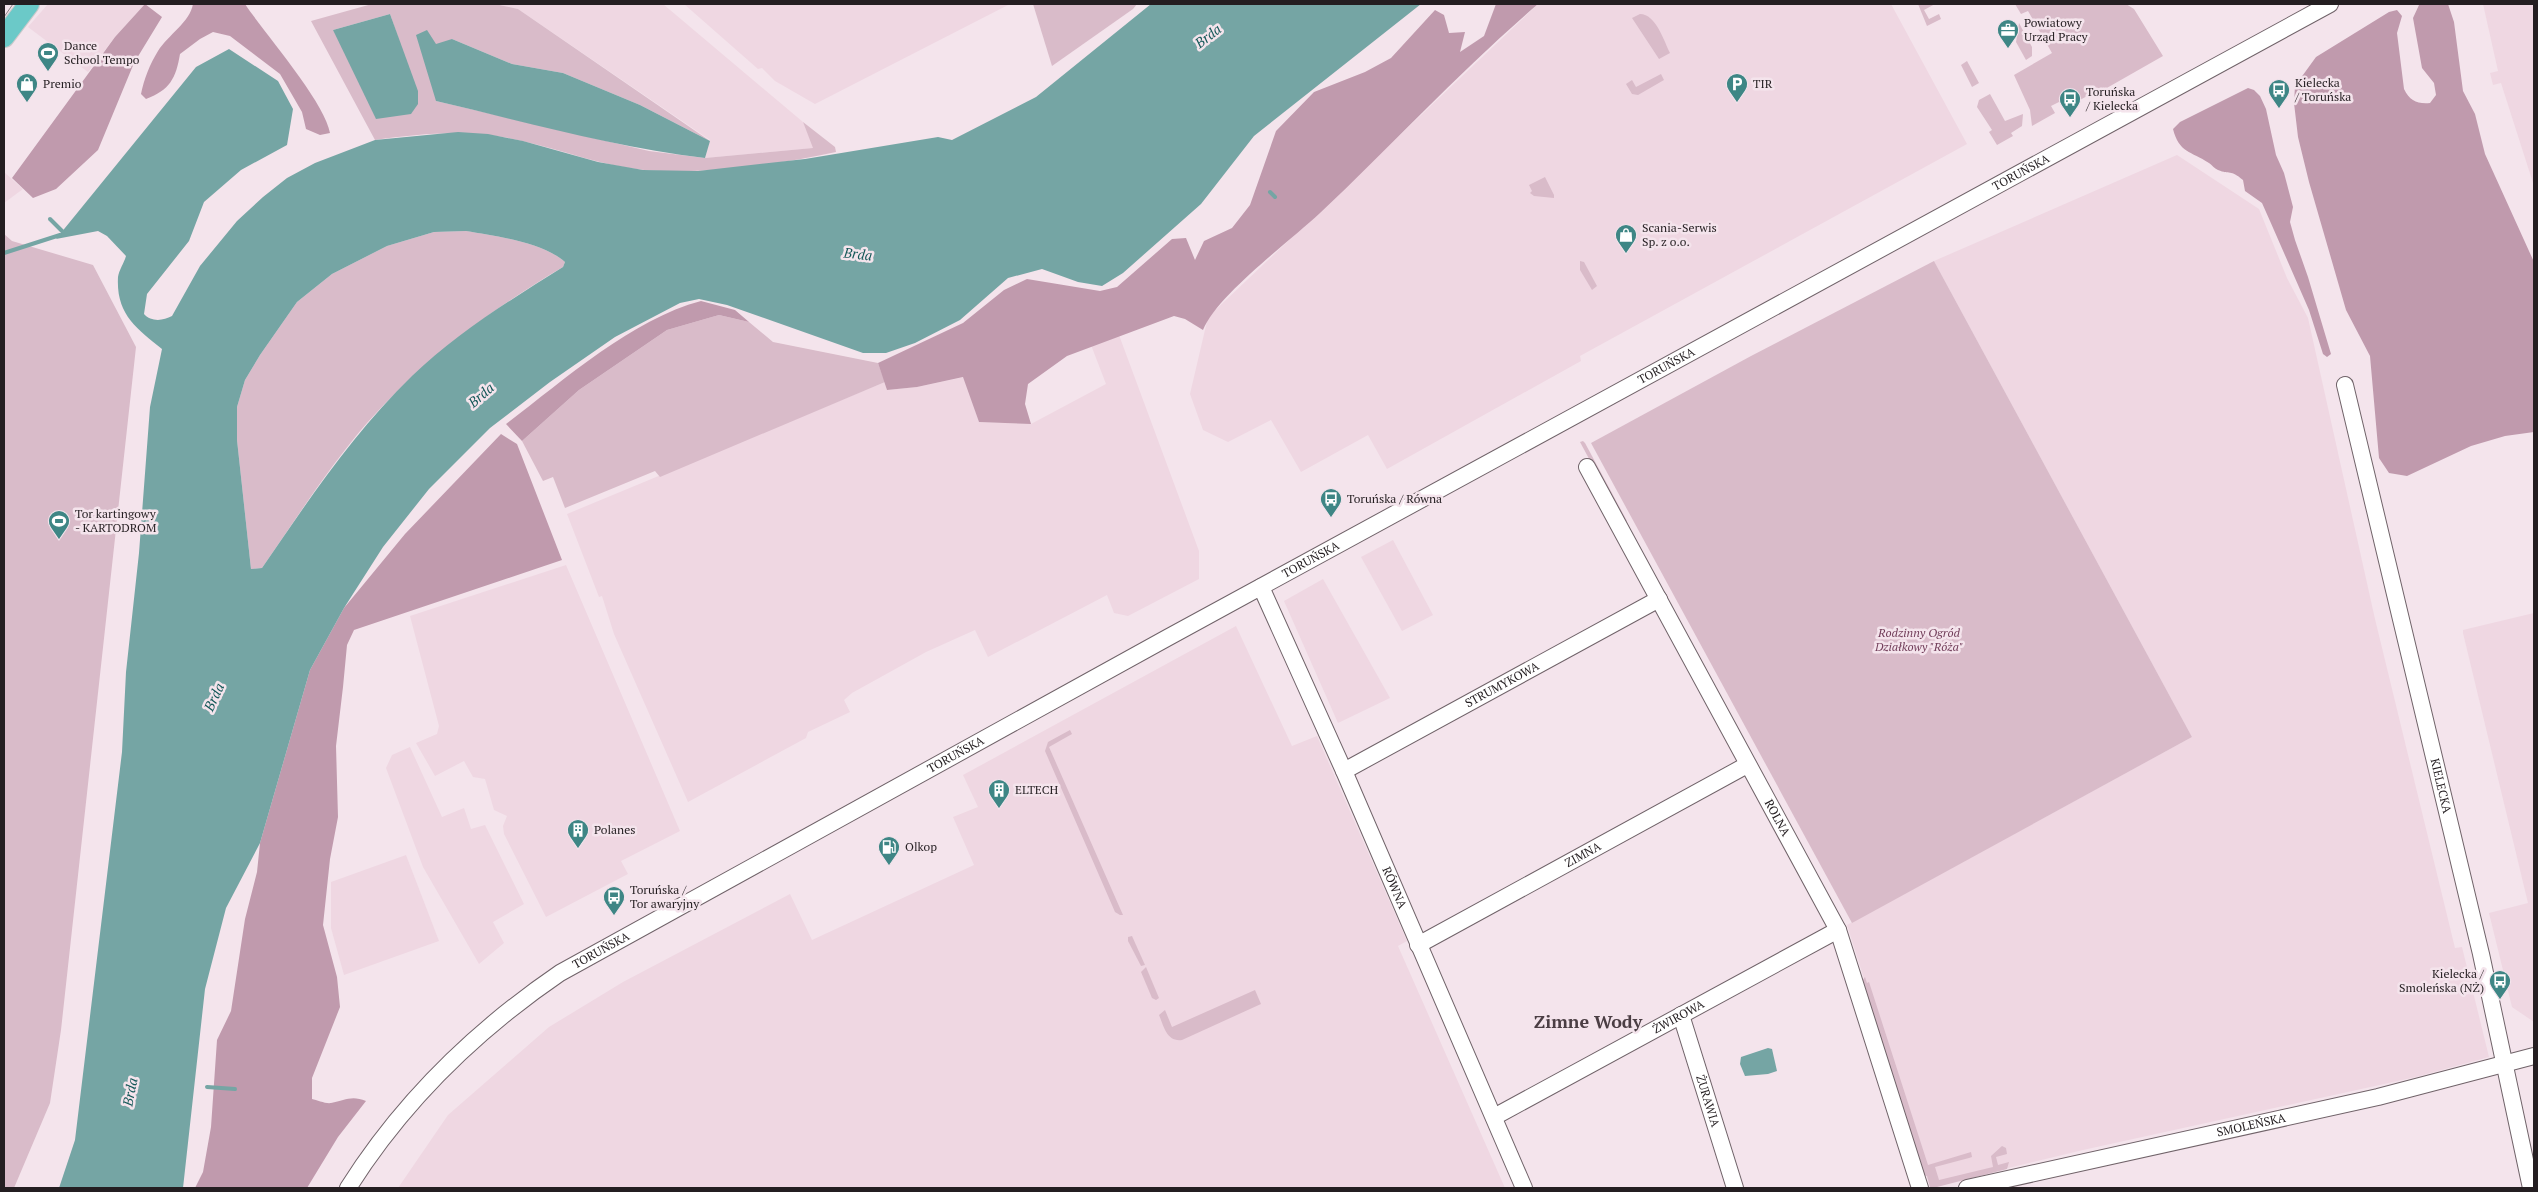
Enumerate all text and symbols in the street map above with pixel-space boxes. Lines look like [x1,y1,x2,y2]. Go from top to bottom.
place label: Powiatowy Urząd Pracy [2024,15,2089,44]
office icon: Powiatowy Urząd Pracy [1996,18,2020,49]
water label: Brda [1190,19,1225,53]
place label: Dance School Tempo [64,38,140,67]
sports icon: Dance School Tempo [36,41,60,72]
shop icon: Premio [15,72,39,103]
parking icon: TIR [1725,72,1749,103]
place label: Kielecka / Toruńska [2294,75,2351,104]
place label: Premio [43,76,82,91]
place label: TIR [1753,76,1773,91]
bus stop icon: Kielecka / Toruńska [2267,78,2291,109]
place label: Toruńska / Kielecka [2085,84,2138,113]
bus stop icon: Toruńska / Kielecka [2058,87,2082,118]
street label: TORUŃSKA [1990,150,2053,194]
place label: Scania-Serwis Sp. z o.o. [1642,220,1717,249]
shop icon: Scania-Serwis Sp. z o.o. [1614,223,1638,254]
water label: Brda [842,242,873,264]
street label: TORUŃSKA [1635,343,1698,387]
water label: Brda [463,378,498,412]
bus stop icon: Toruńska / Równa [1319,487,1343,518]
place label: Toruńska / Równa [1347,491,1442,506]
place label: Tor kartingowy - KARTODROM [75,506,157,535]
sports icon: Tor kartingowy - KARTODROM [47,509,71,540]
street label: TORUŃSKA [1279,537,1342,581]
park label: Rodzinny Ogród Działkowy "Róża" [1874,625,1963,654]
street label: STRUMYKOWA [1462,658,1542,711]
water label: Brda [198,680,228,715]
street label: TORUŃSKA [924,732,987,776]
street label: KIELECKA [2427,757,2455,815]
building icon: ELTECH [987,778,1011,809]
place label: ELTECH [1015,782,1059,797]
street label: ROLNA [1762,796,1794,839]
building icon: Polanes [566,818,590,849]
place label: Polanes [594,822,635,837]
fuel station icon: Olkop [877,835,901,866]
street label: ZIMNA [1562,838,1604,870]
place label: Olkop [905,839,937,854]
street label: RÓWNA [1379,864,1411,911]
place label: Toruńska / Tor awaryjny [630,882,700,911]
bus stop icon: Toruńska / Tor awaryjny [602,885,626,916]
street label: TORUŃSKA [570,928,633,972]
place label: Kielecka / Smoleńska (NŻ) [2399,966,2485,995]
bus stop icon: Kielecka / Smoleńska (NŻ) [2488,969,2512,1000]
street label: ŻWIROWA [1650,996,1707,1036]
district label: Zimne Wody [1534,1009,1643,1033]
street label: ŻURAWIA [1693,1073,1724,1129]
water label: Brda [117,1076,142,1109]
street label: SMOLEŃSKA [2215,1110,2288,1140]

